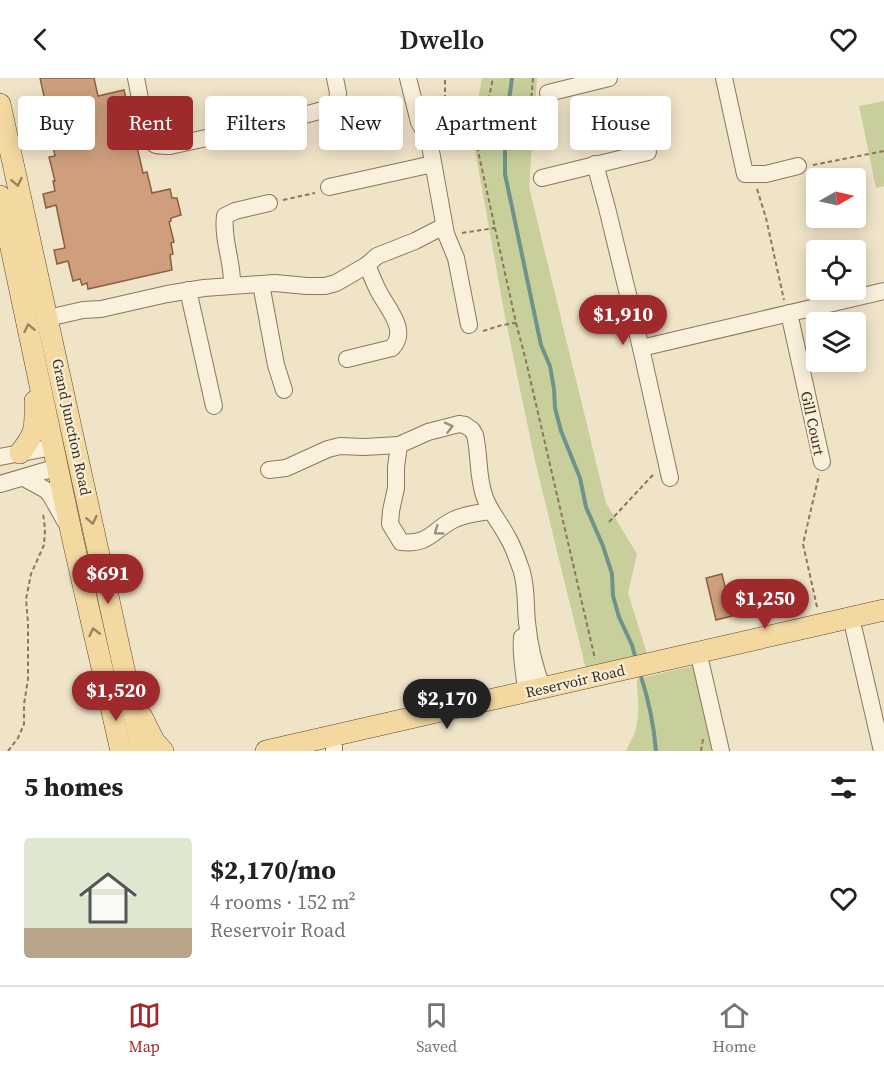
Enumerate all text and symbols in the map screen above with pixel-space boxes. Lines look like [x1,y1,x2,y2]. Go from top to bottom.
text: Dwello [400,21,484,58]
icon: back [24,23,57,56]
icon: heart [827,23,860,56]
chip: Buy [18,96,95,150]
chip: Rent [107,96,193,150]
chip: Filters [205,96,307,150]
chip: New [319,96,403,150]
chip: Apartment [415,96,558,150]
chip: House [570,96,671,150]
north arrow [806,168,866,228]
map controls [806,168,866,372]
one-way arrow [10,177,23,187]
button: locate [806,240,866,300]
pin: $1,910 [574,295,672,346]
text: $1,910 [593,300,653,328]
button: layers [806,312,866,372]
one-way arrow [23,323,36,333]
street label: Grand Junction Road [47,357,97,498]
street label: Gill Court [796,389,830,457]
one-way arrow [444,421,454,434]
one-way arrow [85,515,98,525]
one-way arrow [433,524,444,535]
pin: $691 [72,554,144,605]
text: $691 [86,559,130,587]
pin: $1,250 [716,579,814,630]
text: $1,250 [735,584,795,612]
one-way arrow [88,628,101,638]
street label: Reservoir Road [523,659,627,703]
pin: $1,520 [67,671,165,722]
text: $1,520 [86,676,146,704]
pin: $2,170 [398,679,496,730]
text: $2,170 [417,684,477,712]
text: 5 homes [24,769,123,805]
icon: filters [827,771,860,804]
text: $2,170/mo [210,852,336,888]
icon: home [72,862,144,934]
icon: heart [827,882,860,915]
text: 4 rooms · 152 m² [210,888,356,916]
text: Reservoir Road [210,916,346,944]
tab: Map [128,999,161,1057]
tab: Saved [416,999,457,1057]
tab: Home [713,999,756,1057]

